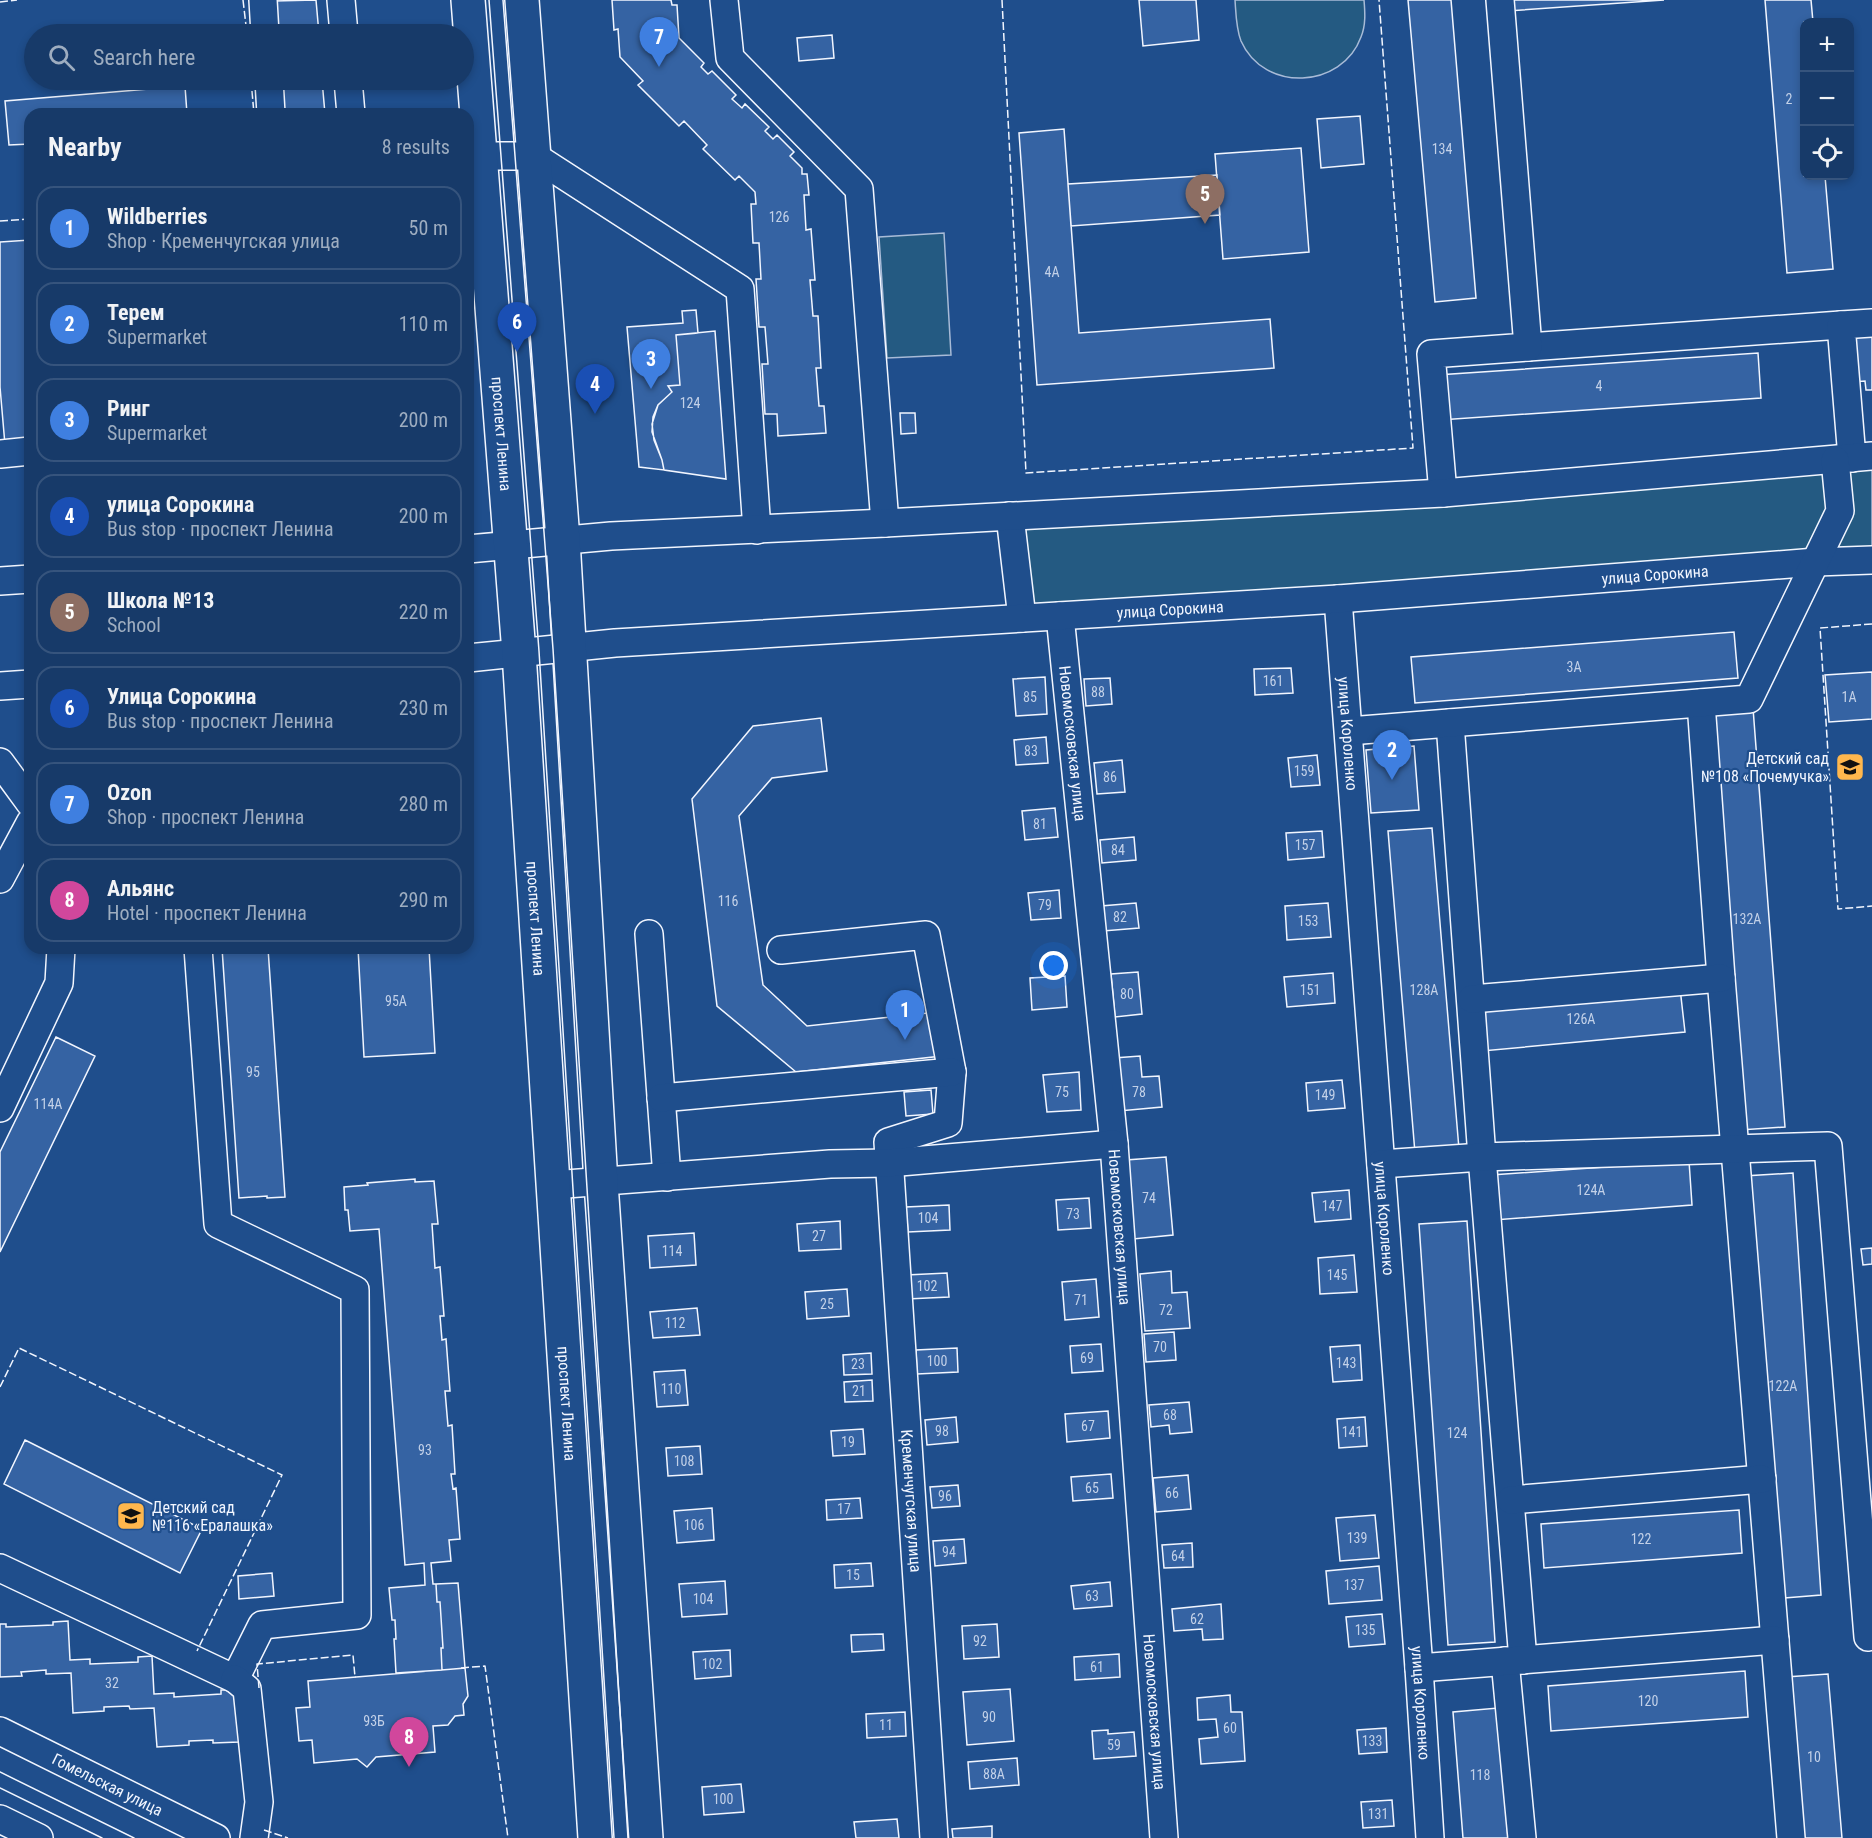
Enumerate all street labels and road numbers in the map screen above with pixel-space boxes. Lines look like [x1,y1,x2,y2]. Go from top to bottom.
street label: проспект Ленина [487,376,515,492]
street label: улица Сорокина [1601,561,1709,589]
street label: улица Сорокина [1116,597,1224,622]
street label: Новомосковская улица [1055,665,1090,822]
street label: улица Короленко [1334,676,1361,791]
street label: проспект Ленина [522,861,549,976]
street label: Новомосковская улица [1104,1148,1135,1306]
street label: улица Короленко [1371,1161,1398,1276]
street label: проспект Ленина [553,1346,580,1461]
street label: Кременчугская улица [897,1429,925,1573]
street label: Новомосковская улица [1139,1633,1169,1790]
street label: улица Короленко [1407,1645,1434,1761]
street label: Гомельская улица [49,1749,166,1820]

